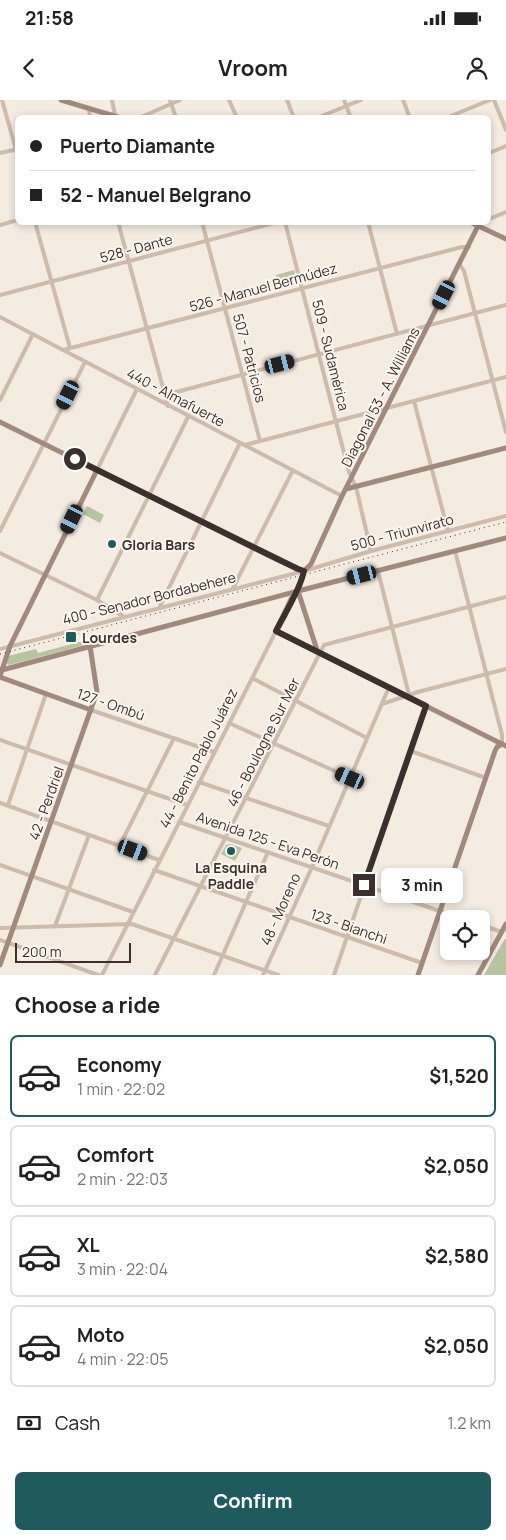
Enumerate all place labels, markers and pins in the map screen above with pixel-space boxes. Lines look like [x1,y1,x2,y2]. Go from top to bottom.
place label: Gloria Bars [122,535,195,554]
marker: Gloria Bars [106,538,118,550]
place label: Lourdes [82,628,137,647]
marker: Lourdes [64,630,78,644]
marker: La Esquina Paddle [225,845,237,857]
place label: La Esquina Paddle [195,858,267,893]

